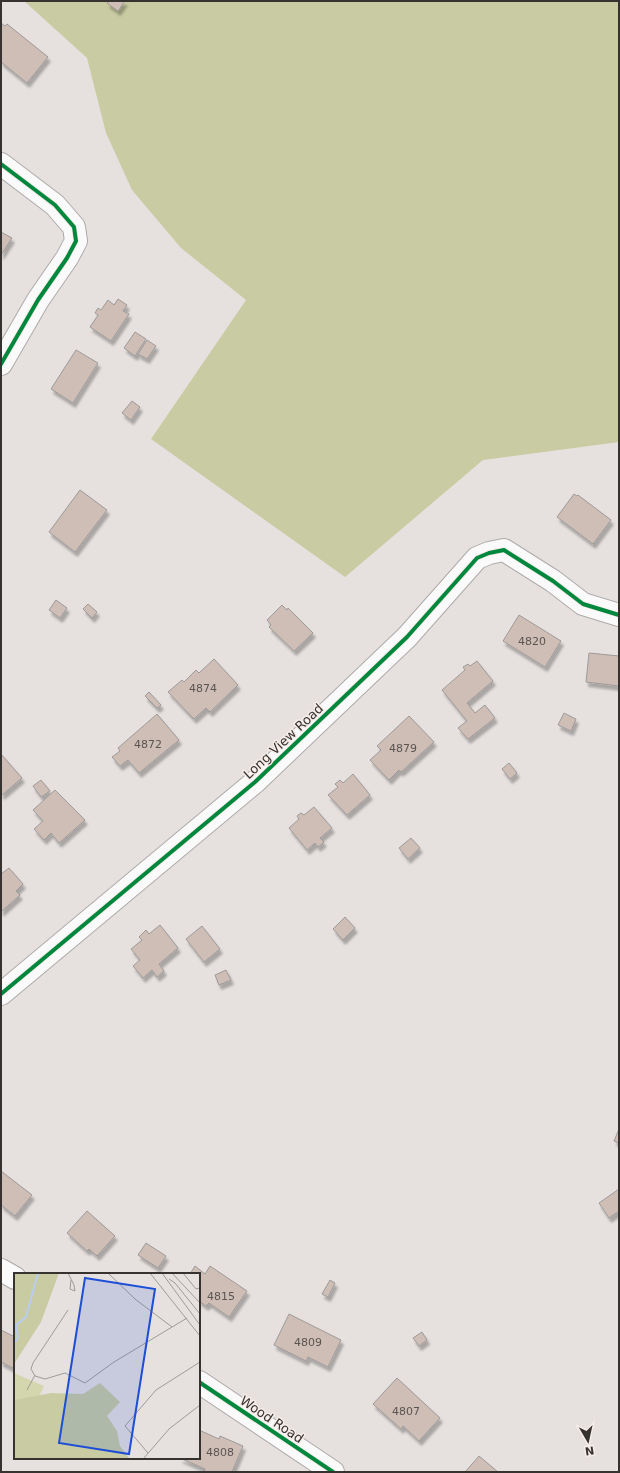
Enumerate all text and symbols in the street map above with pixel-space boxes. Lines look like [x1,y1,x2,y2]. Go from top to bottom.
house number: 4820 [518,635,546,648]
house number: 4874 [189,682,217,695]
street label: Long View Road [240,701,326,782]
house number: 4872 [134,738,162,751]
house number: 4879 [389,742,417,755]
inset map [14,1273,200,1459]
house number: 4815 [207,1290,235,1303]
house number: 4809 [294,1336,322,1349]
street label: Wood Road [237,1393,306,1446]
house number: 4807 [392,1405,420,1418]
north arrow [568,1421,608,1461]
text: N [584,1443,595,1458]
house number: 4808 [206,1446,234,1459]

